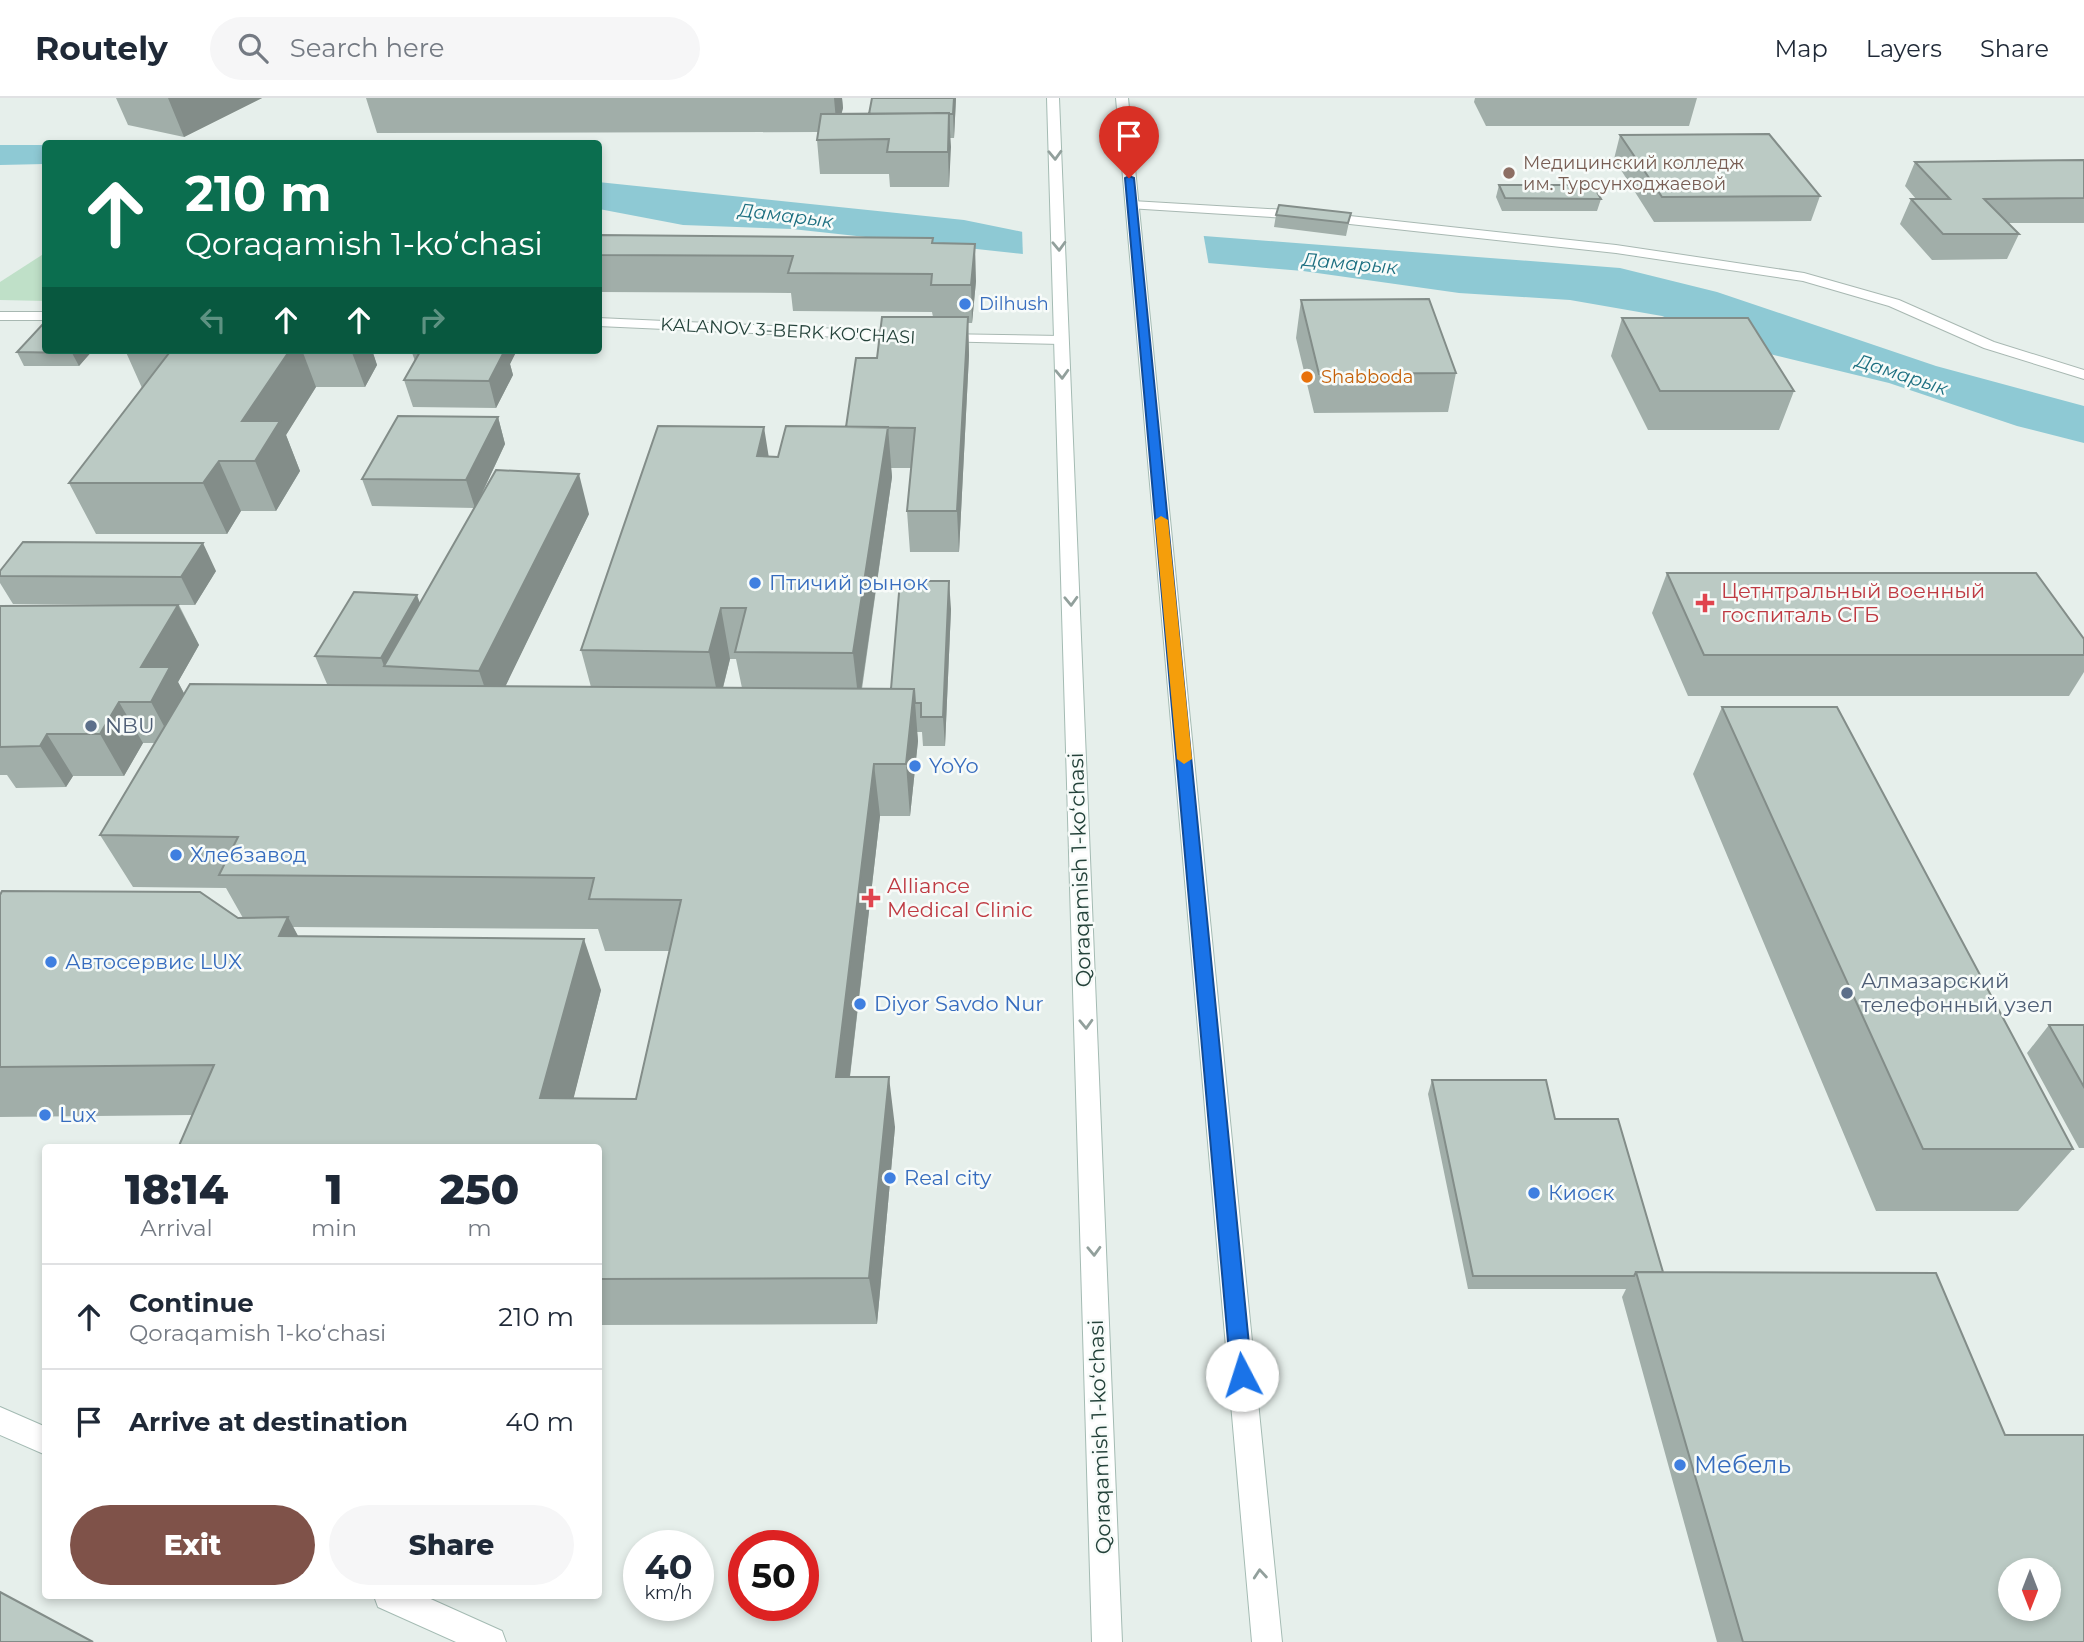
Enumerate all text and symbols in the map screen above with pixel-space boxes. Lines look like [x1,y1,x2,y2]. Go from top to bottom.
search box [210,17,700,80]
text: Routely [35,28,168,68]
icon: search [234,29,272,67]
text: Search here [290,32,445,64]
text: Map [1774,34,1828,63]
text: Layers [1866,34,1942,63]
text: Share [1980,34,2049,63]
pin [1099,106,1159,178]
icon: arrive [1110,117,1148,155]
one-way arrow [1048,150,1063,161]
place label: Медицинский колледж им. Турсунходжаевой [1523,152,1744,195]
text: 210 m [185,164,332,223]
marker: Медицинский колледж им. Турсунходжаевой [1501,165,1517,181]
icon: ahead [70,168,161,259]
water label: Дамарык [735,198,835,233]
text: Qoraqamish 1-koʻchasi [185,224,543,263]
one-way arrow [1051,241,1066,252]
water label: Дамарык [1300,248,1399,279]
place label: Dilhush [979,293,1049,315]
marker: Dilhush [957,296,973,312]
icon: left [194,301,232,339]
icon: ahead [267,301,305,339]
icon: ahead [340,301,378,339]
icon: right [413,301,451,339]
street label: KALANOV 3-BERK KO'CHASI [660,313,916,349]
water label: Дамарык [1851,348,1952,400]
place label: Shabboda [1321,366,1413,388]
one-way arrow [1055,368,1070,379]
marker: Shabboda [1299,369,1315,385]
place label: Птичий рынок [769,570,928,595]
marker: Птичий рынок [747,575,763,591]
place label: Цетнтральный военный госпиталь СГБ [1721,578,1985,627]
marker: Цетнтральный военный госпиталь СГБ [1695,593,1715,613]
one-way arrow [1063,596,1078,607]
place label: NBU [105,713,155,738]
marker: NBU [83,718,99,734]
street label: Qoraqamish 1-koʻchasi [1063,752,1096,988]
place label: YoYo [929,753,979,778]
marker: YoYo [907,758,923,774]
place label: Хлебзавод [190,842,307,867]
marker: Хлебзавод [168,847,184,863]
place label: Alliance Medical Clinic [887,873,1033,922]
marker: Alliance Medical Clinic [861,888,881,908]
place label: Автосервис LUX [65,949,242,974]
marker: Автосервис LUX [43,954,59,970]
place label: Алмазарский телефонный узел [1861,968,2053,1017]
marker: Алмазарский телефонный узел [1839,985,1855,1001]
place label: Diyor Savdo Nur [874,991,1044,1016]
marker: Diyor Savdo Nur [852,996,868,1012]
one-way arrow [1078,1019,1093,1030]
place label: Lux [59,1102,97,1127]
marker: Lux [37,1107,53,1123]
text: 18:14 [125,1163,228,1215]
text: 1 [325,1163,342,1215]
text: 250 [440,1163,519,1215]
place label: Real city [904,1165,992,1190]
marker: Real city [882,1170,898,1186]
place label: Киоск [1548,1180,1614,1205]
marker: Киоск [1526,1185,1542,1201]
text: Arrival [140,1214,213,1242]
text: min [311,1214,357,1242]
text: m [467,1214,492,1242]
one-way arrow [1086,1246,1101,1257]
text: Continue [129,1287,254,1319]
icon: ahead [70,1298,108,1336]
text: 210 m [498,1301,574,1333]
text: Qoraqamish 1-koʻchasi [129,1319,386,1347]
street label: Qoraqamish 1-koʻchasi [1083,1319,1116,1555]
position arrow [1205,1338,1279,1412]
icon: arrive [70,1403,108,1441]
text: Arrive at destination [129,1406,408,1438]
text: 40 m [505,1406,574,1438]
place label: Мебель [1694,1450,1791,1479]
marker: Мебель [1672,1457,1688,1473]
button: Exit [70,1505,315,1585]
button: Share [329,1505,574,1585]
speed limit sign: 50 [728,1530,819,1621]
text: 40 [645,1545,692,1588]
north arrow [1998,1558,2062,1620]
map controls [1998,1558,2061,1621]
one-way arrow [1253,1568,1268,1580]
text: km/h [644,1582,693,1604]

